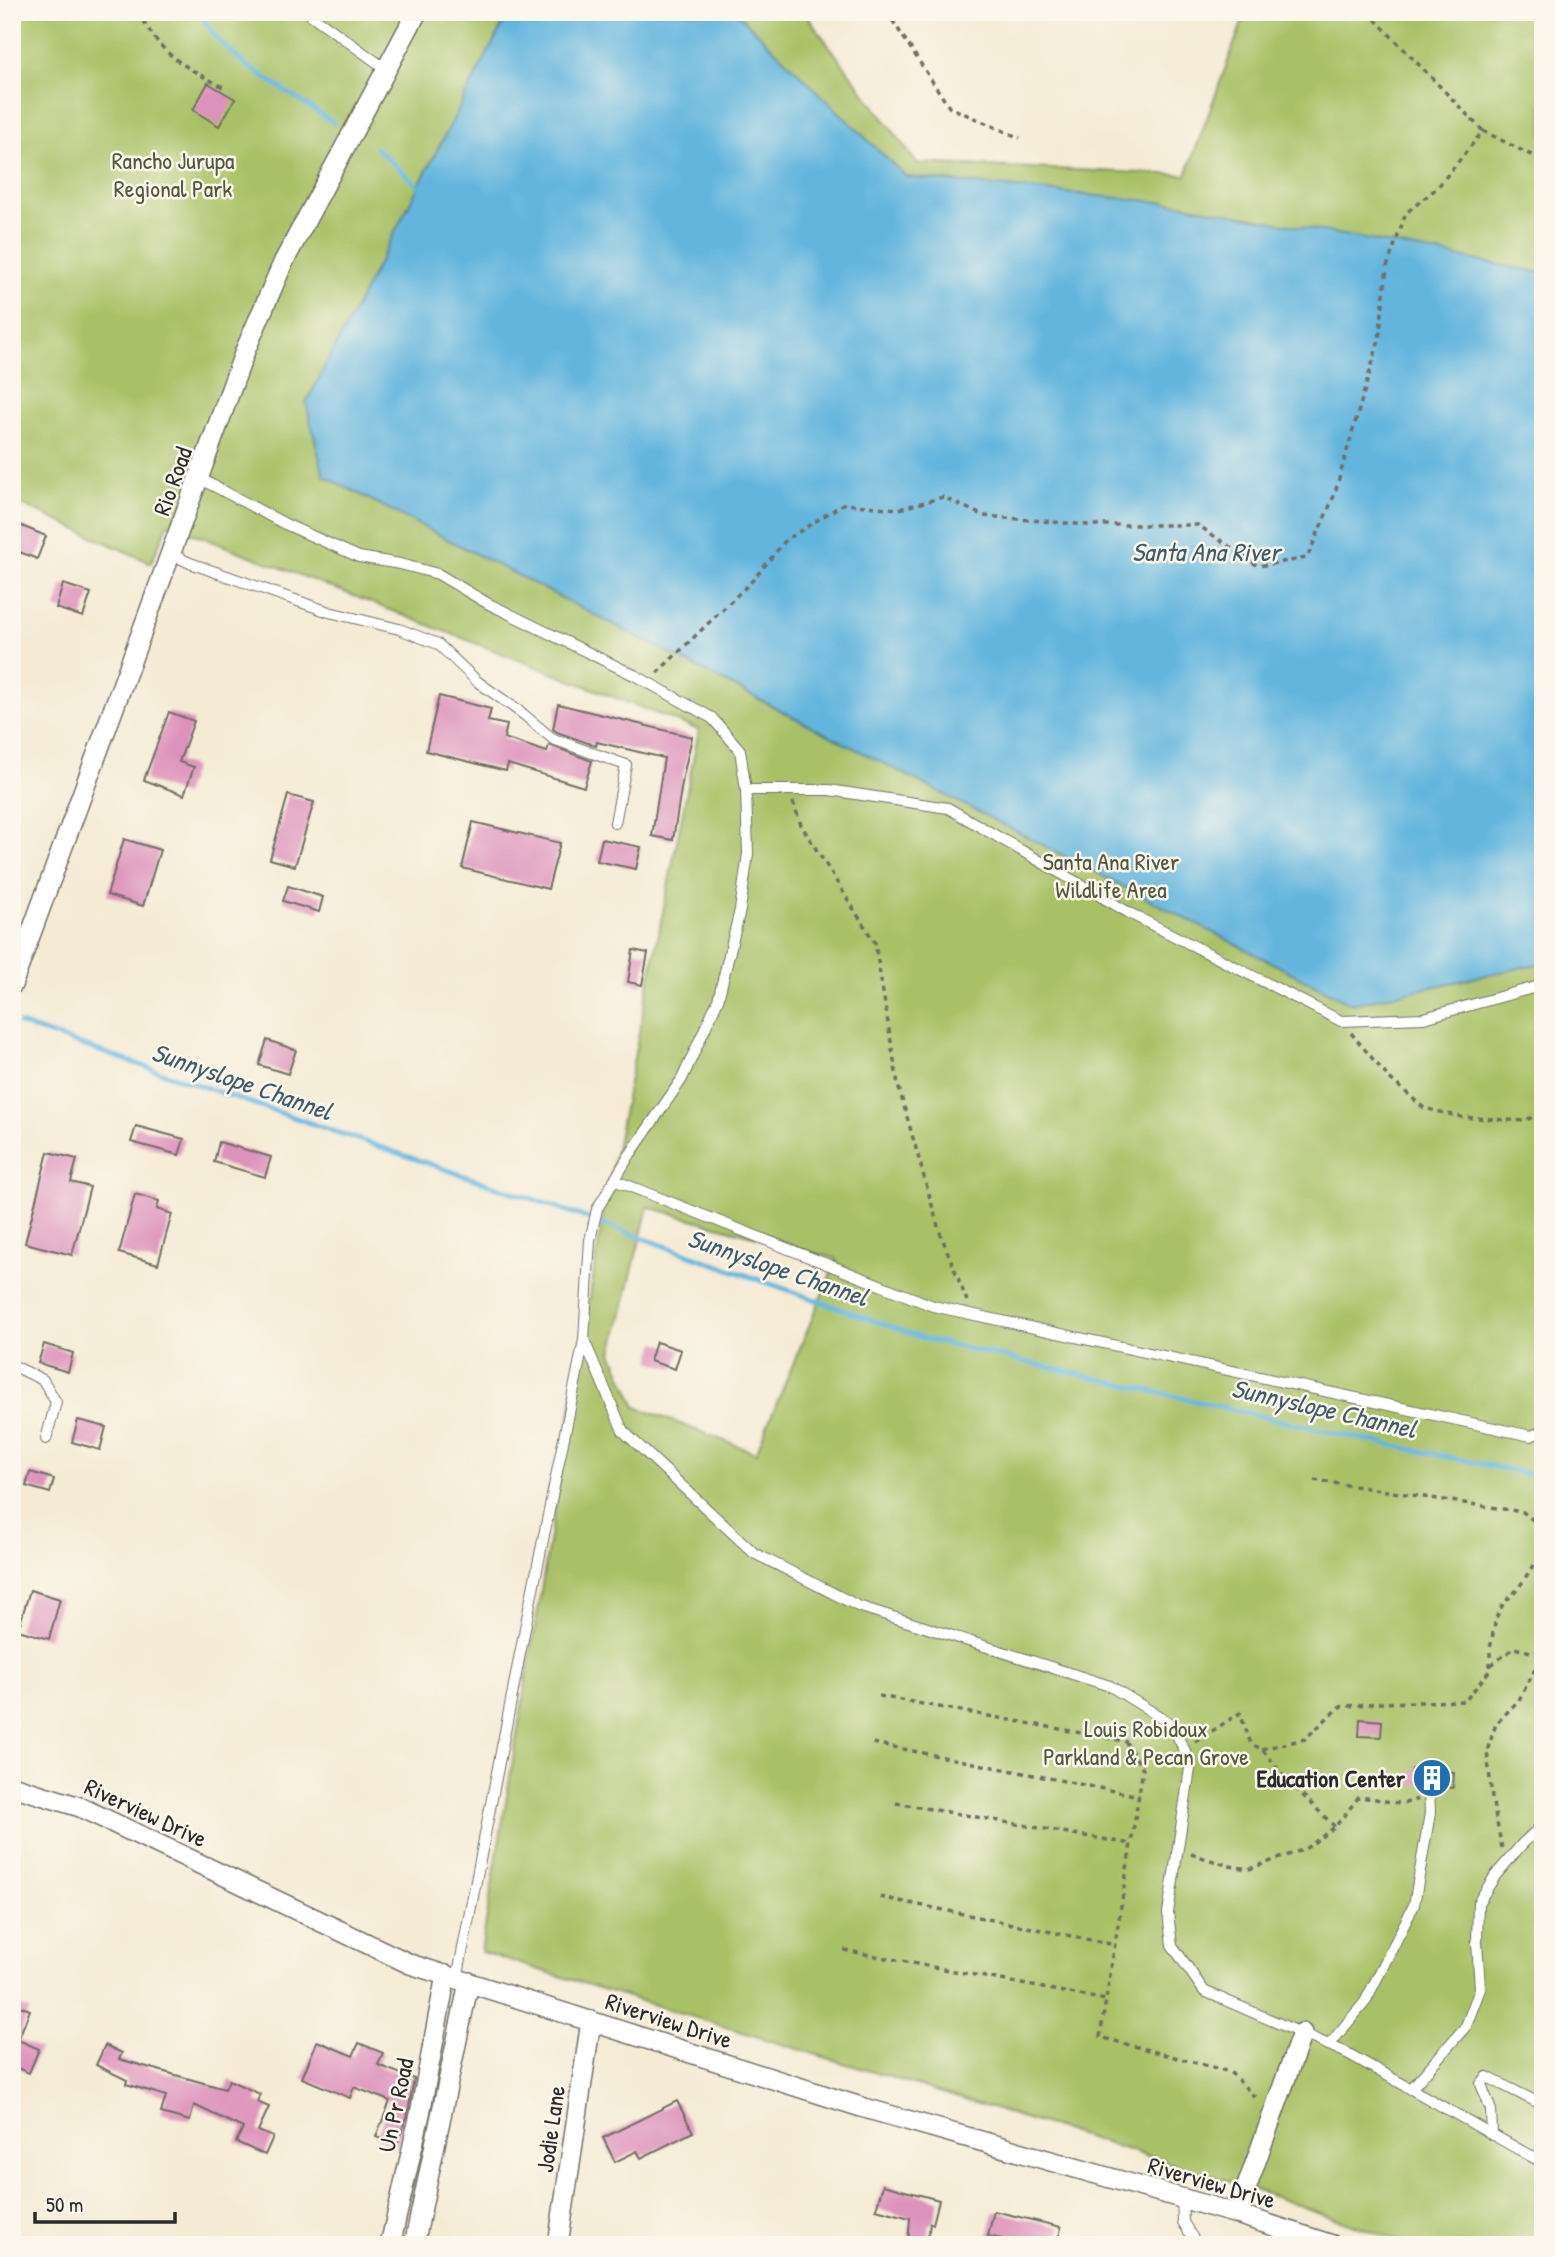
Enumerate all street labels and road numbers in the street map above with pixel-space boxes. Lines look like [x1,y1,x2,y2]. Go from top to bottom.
street label: Rio Road [145,442,199,520]
street label: Riverview Drive [80,1770,213,1854]
street label: Riverview Drive [602,1985,737,2056]
street label: Un Pr Road [369,2055,421,2155]
street label: Jodie Lane [528,2083,572,2174]
street label: Riverview Drive [1145,2149,1280,2216]

